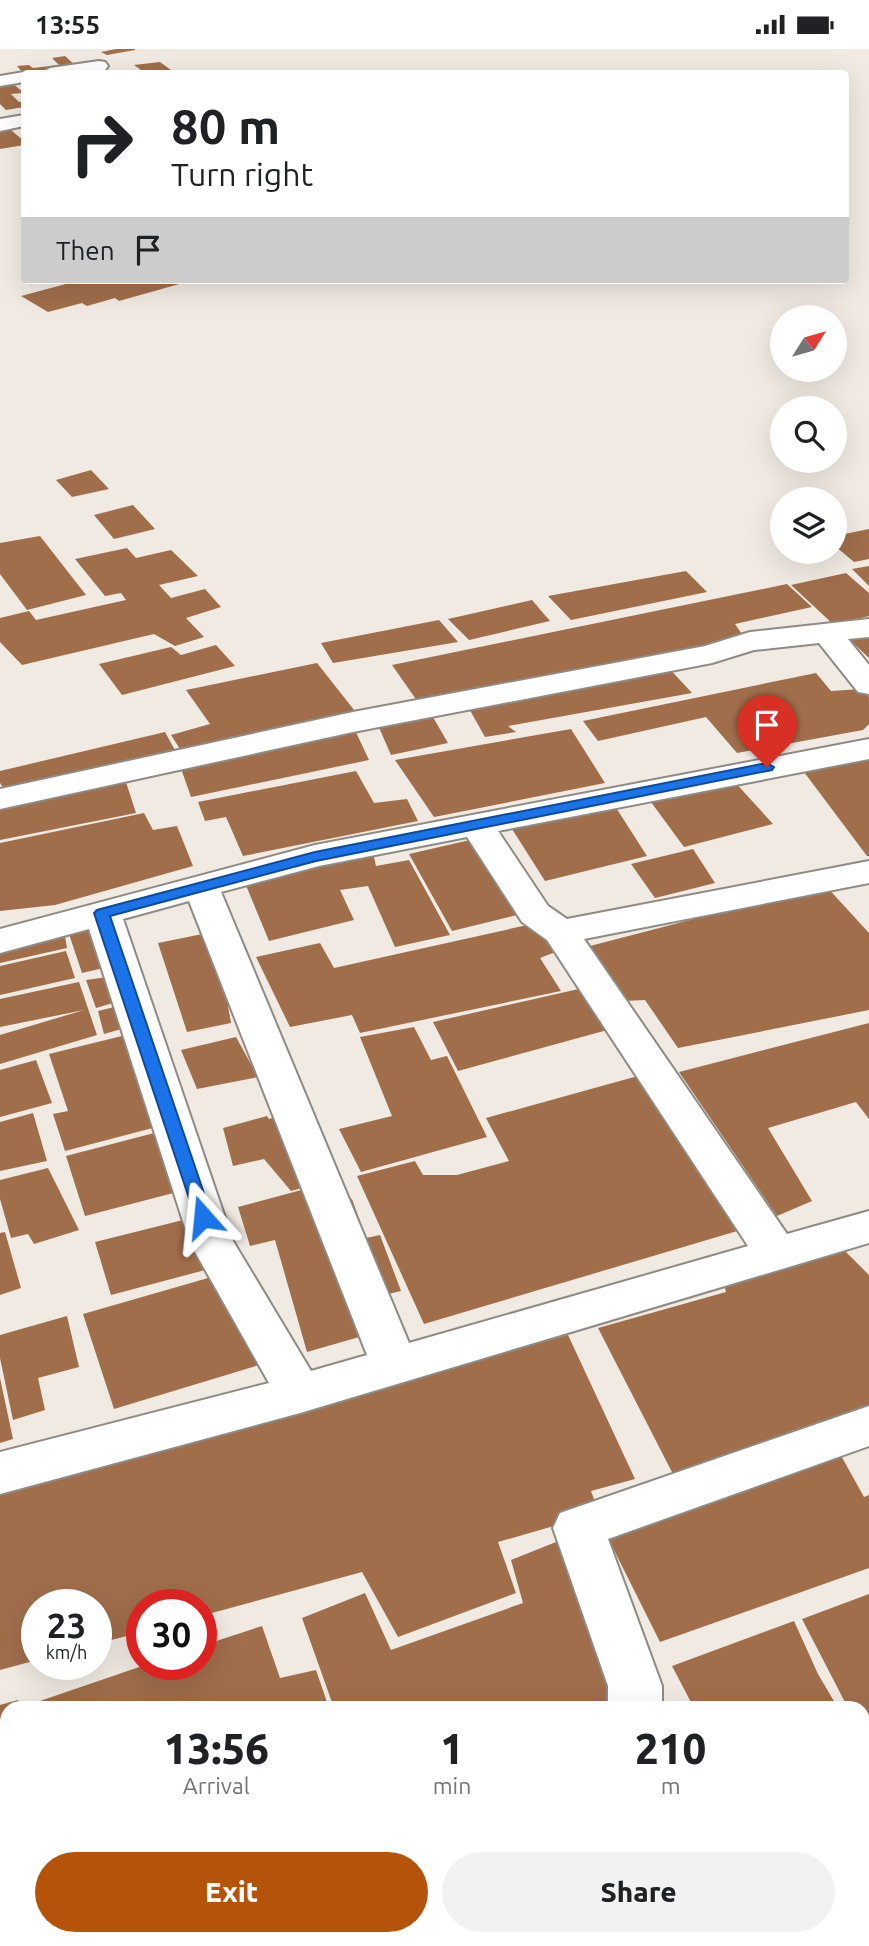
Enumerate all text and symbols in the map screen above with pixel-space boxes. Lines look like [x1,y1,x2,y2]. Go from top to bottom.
text: 13:55 [35,10,100,39]
icon: right [56,98,147,189]
text: 80 m [171,98,280,153]
text: Turn right [171,156,313,192]
icon: arrive [129,231,167,269]
text: Then [56,236,115,265]
north arrow [770,305,847,381]
map controls [770,305,847,564]
button: search [770,396,847,473]
button: layers [770,487,847,564]
pin [737,695,797,767]
icon: arrive [748,706,786,744]
position arrow [166,1180,240,1254]
speed limit sign: 30 [126,1589,217,1680]
text: 23 [47,1605,86,1645]
text: km/h [46,1642,87,1662]
text: 13:56 [164,1725,269,1772]
text: 1 [440,1725,464,1772]
text: 210 [635,1725,706,1772]
text: Arrival [183,1773,250,1798]
text: min [433,1773,471,1798]
text: m [661,1773,681,1798]
button: Exit [35,1852,428,1932]
button: Share [442,1852,835,1932]

